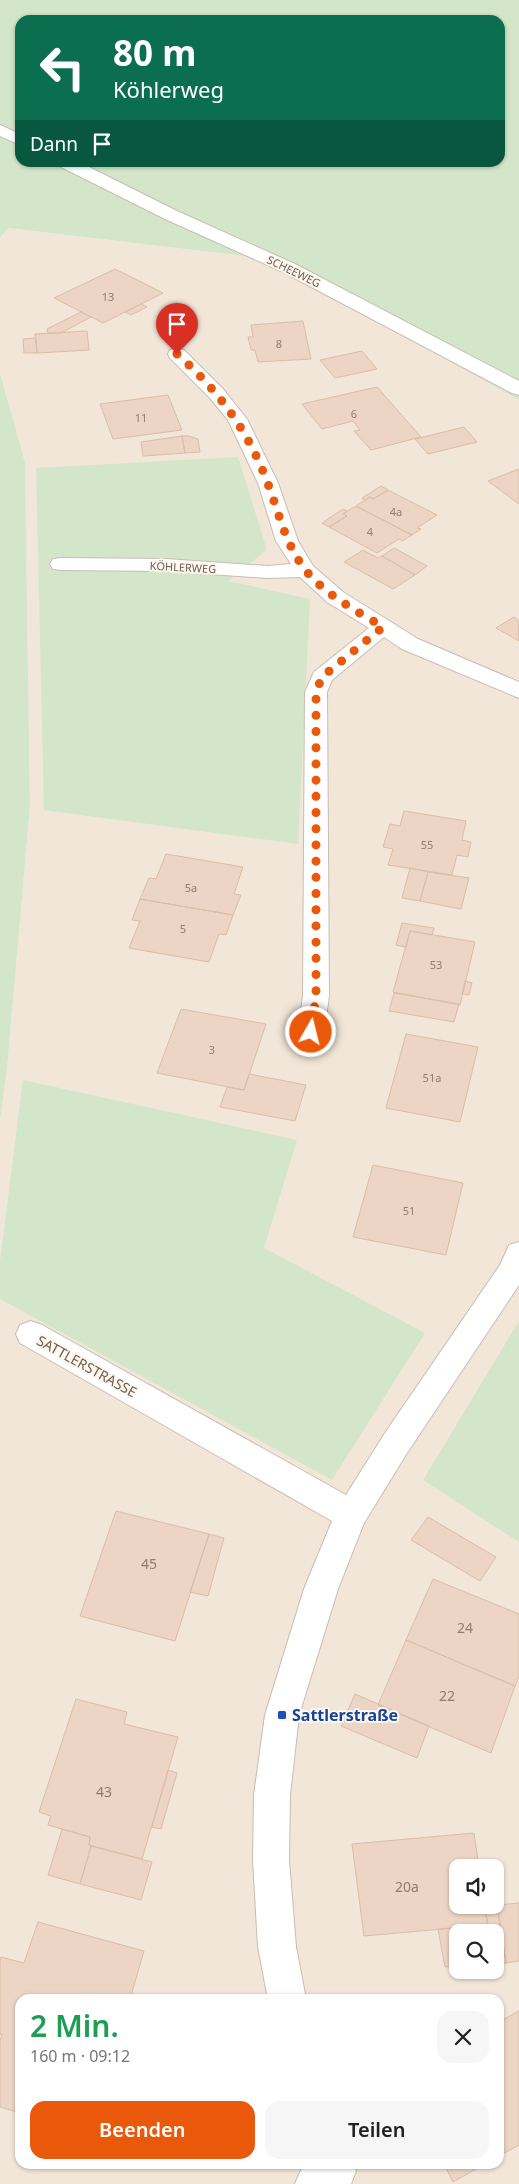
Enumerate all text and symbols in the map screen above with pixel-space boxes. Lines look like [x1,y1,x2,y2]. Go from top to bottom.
text: 80 m [113,29,196,76]
icon: left [30,35,95,100]
text: Köhlerweg [113,74,224,104]
icon: arrive [88,130,116,158]
text: Dann [30,131,78,157]
street label: SCHEEWEG [265,252,323,290]
house number: 13 [102,289,114,304]
pin [156,303,198,354]
icon: arrive [163,310,191,338]
house number: 8 [276,336,282,351]
house number: 6 [351,406,357,421]
house number: 11 [135,410,147,425]
house number: 4a [390,504,402,519]
house number: 4 [367,524,374,539]
street label: KÖHLERWEG [149,558,217,576]
house number: 55 [421,837,433,852]
house number: 5a [185,880,197,895]
house number: 5 [180,921,186,936]
house number: 53 [430,957,442,972]
position arrow [284,1005,336,1057]
house number: 3 [209,1042,215,1057]
house number: 51a [423,1070,441,1085]
house number: 51 [403,1203,415,1218]
street label: SATTLERSTRASSE [34,1331,140,1401]
house number: 45 [141,1554,157,1573]
house number: 24 [457,1618,473,1637]
house number: 22 [439,1686,455,1705]
place label: Sattlerstraße [292,1704,398,1726]
marker: Sattlerstraße [276,1709,288,1721]
house number: 43 [96,1782,112,1801]
map controls [449,1859,504,1979]
button: sound [449,1859,504,1914]
house number: 20a [395,1877,419,1896]
button: search [449,1924,504,1979]
text: 2 Min. [30,2005,119,2046]
button: close [437,2011,489,2063]
text: 160 m · 09:12 [30,2045,130,2067]
button: Beenden [30,2101,255,2159]
button: Teilen [265,2101,489,2159]

